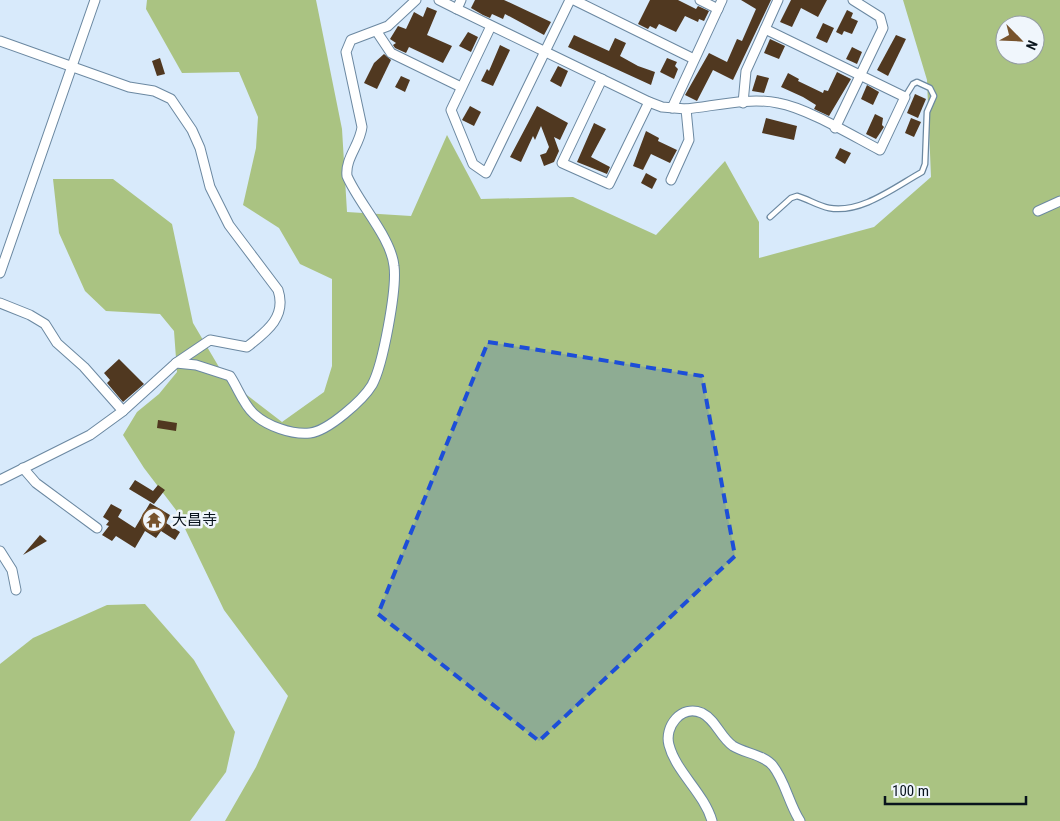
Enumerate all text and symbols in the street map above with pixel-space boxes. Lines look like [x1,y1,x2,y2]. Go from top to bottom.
north arrow [995,15,1045,65]
text: N [1023,38,1041,52]
temple icon: 大昌寺 [141,507,167,533]
place label: 大昌寺 [172,511,217,529]
scale bar [885,774,1026,806]
text: 100 m [892,782,929,800]

